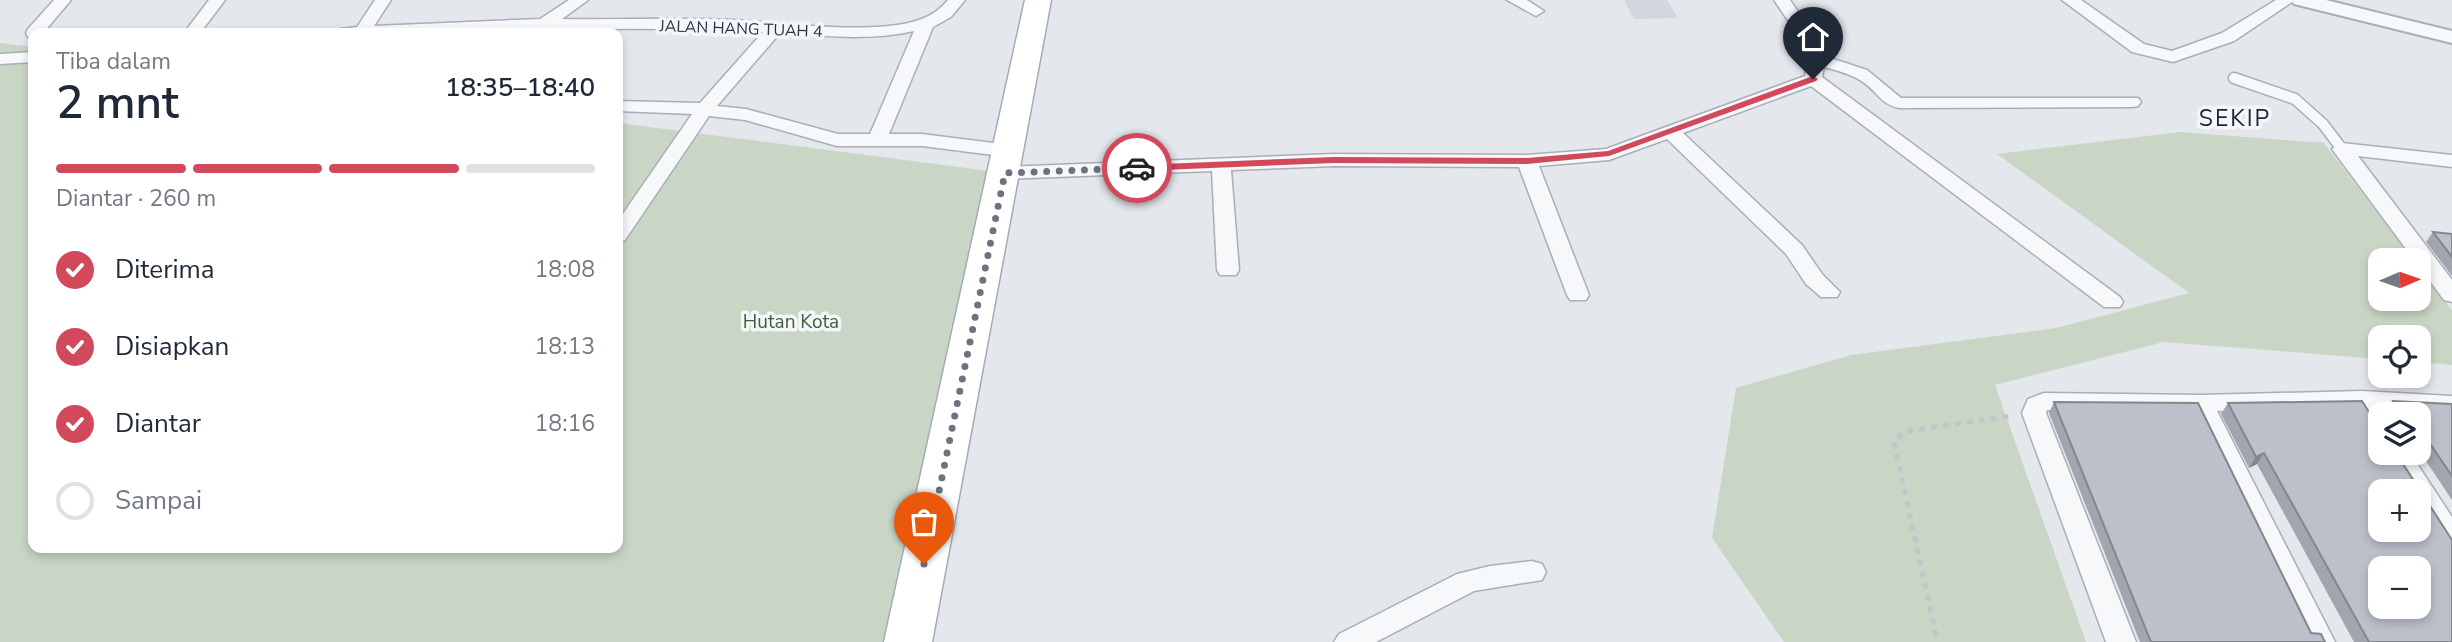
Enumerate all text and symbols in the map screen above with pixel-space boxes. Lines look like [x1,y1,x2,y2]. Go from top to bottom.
pin [1783,7,1843,79]
street label: JALAN HANG TUAH 4 [658,15,823,43]
icon: home [1794,18,1832,56]
text: Tiba dalam [56,46,171,77]
text: 18:35–18:40 [445,70,595,105]
text: 2 mnt [56,71,179,134]
district label: SEKIP [2199,103,2271,134]
courier [1102,133,1172,203]
icon: car [1118,149,1156,187]
text: Diantar · 260 m [56,183,216,214]
north arrow [2368,248,2431,312]
map controls [2368,248,2431,619]
icon: check [56,251,94,289]
text: Diterima [115,252,215,287]
text: 18:08 [535,254,595,285]
park label: Hutan Kota [743,309,839,335]
button: locate [2368,325,2431,388]
icon: check [56,328,94,366]
text: Disiapkan [115,329,229,364]
text: 18:13 [535,331,595,362]
button: layers [2368,402,2431,465]
icon: check [56,405,94,443]
text: Diantar [115,406,201,441]
text: 18:16 [535,408,595,439]
button: + [2368,479,2431,542]
text: Sampai [115,483,202,518]
pin [894,492,954,564]
icon: bag [905,503,943,541]
button: − [2368,556,2431,619]

